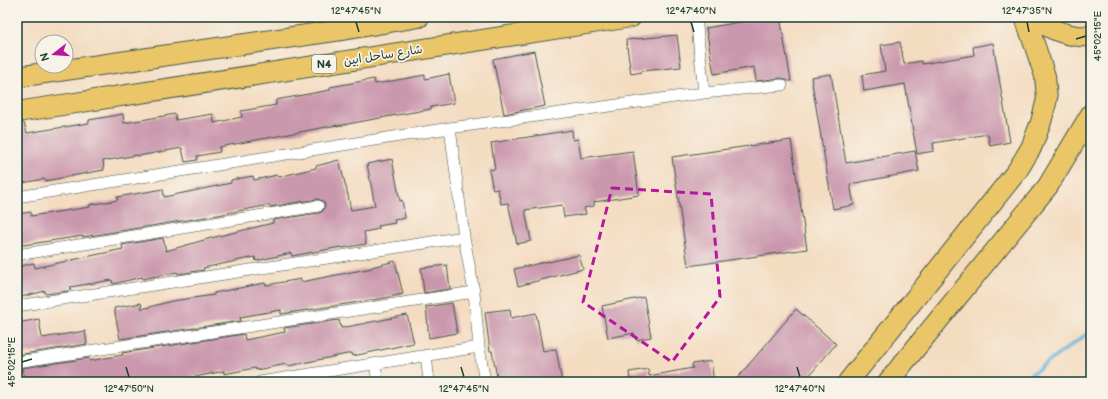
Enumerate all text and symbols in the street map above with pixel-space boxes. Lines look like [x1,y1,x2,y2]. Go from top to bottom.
text: 12°47'45"N [331,5,381,17]
text: 12°47'40"N [666,5,716,17]
text: 12°47'35"N [1002,5,1052,17]
text: 45°02'15"E [1092,10,1104,61]
north arrow [34,34,74,74]
street label: شارع ساحل ابين [343,42,424,70]
text: N [37,51,52,63]
road number: N4 [312,55,336,73]
text: 45°02'15"E [6,336,18,387]
text: 12°47'50"N [104,383,154,395]
text: 12°47'45"N [439,383,489,395]
text: 12°47'40"N [775,383,825,395]

